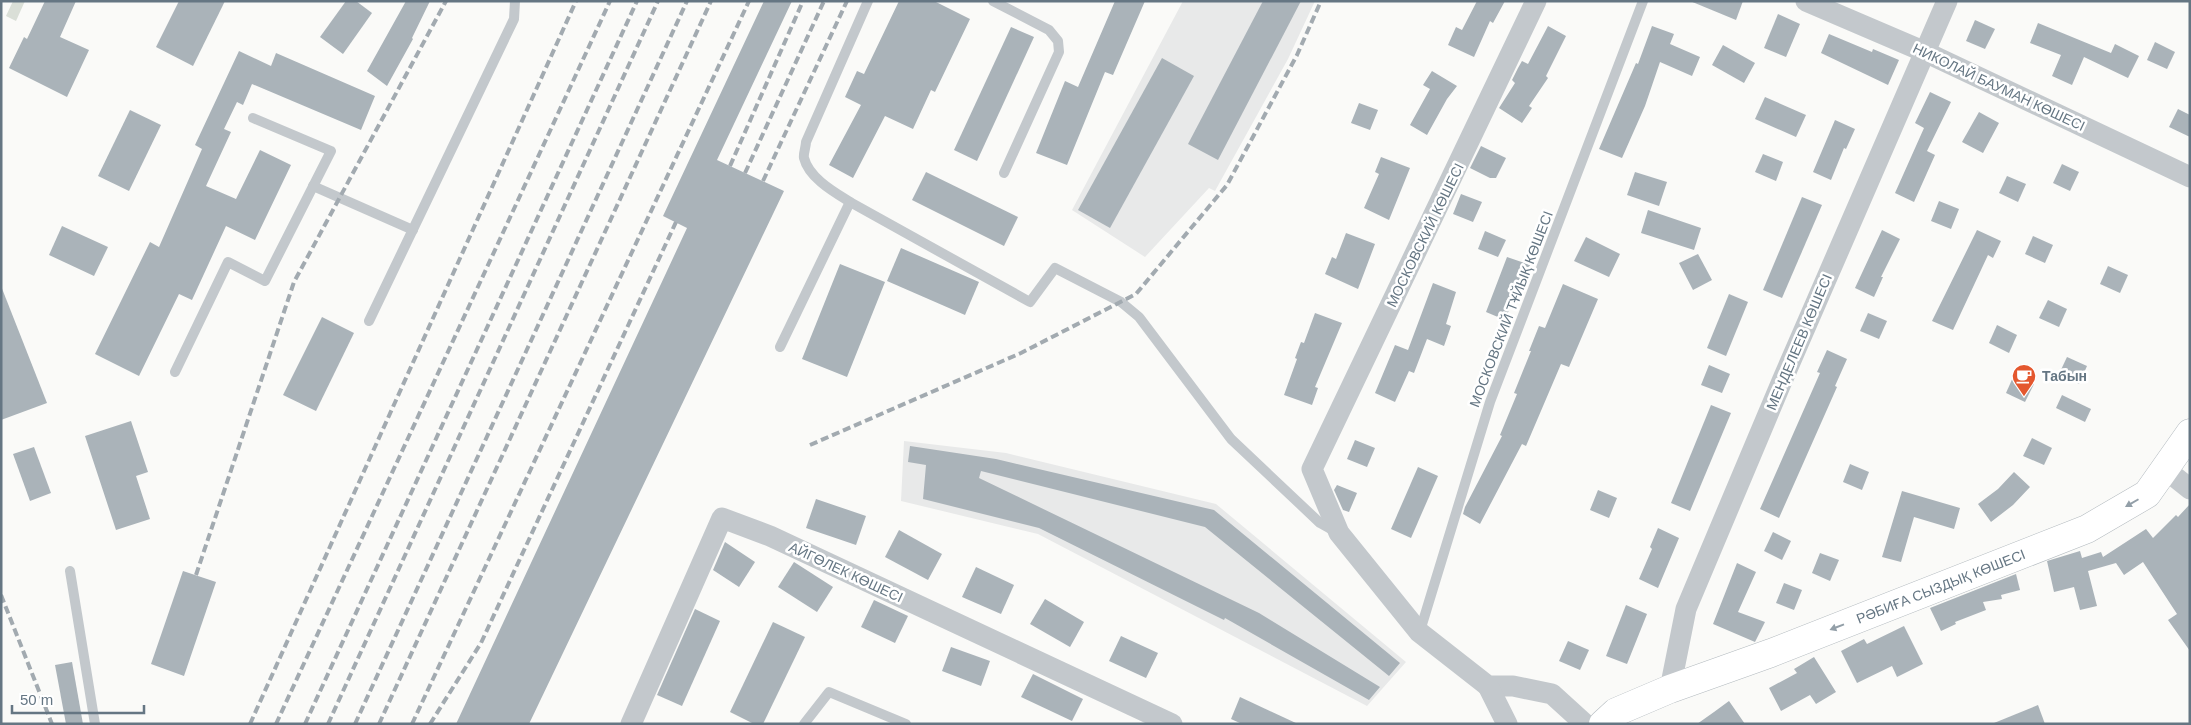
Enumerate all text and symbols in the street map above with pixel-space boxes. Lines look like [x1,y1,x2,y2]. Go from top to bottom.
street label: НИКОЛАЙ БАУМАН КӨШЕСІ [1910,39,2088,134]
street label: МОСКОВСКИЙ КӨШЕСІ [1382,160,1467,309]
street label: МОСКОВСКИЙ ТҰЙЫҚ КӨШЕСІ [1465,208,1556,409]
street label: МЕНДЕЛЕЕВ КӨШЕСІ [1763,272,1835,412]
cafe icon: Табын [2011,363,2037,397]
place label: Табын [2042,368,2087,384]
one-way arrow [2125,499,2138,508]
street label: АЙГӨЛЕК КӨШЕСІ [787,538,906,605]
street label: РӘБИҒА СЫЗДЫҚ КӨШЕСІ [1854,546,2028,627]
one-way arrow [1829,623,1844,631]
scale bar [12,682,145,714]
text: 50 m [20,691,53,708]

